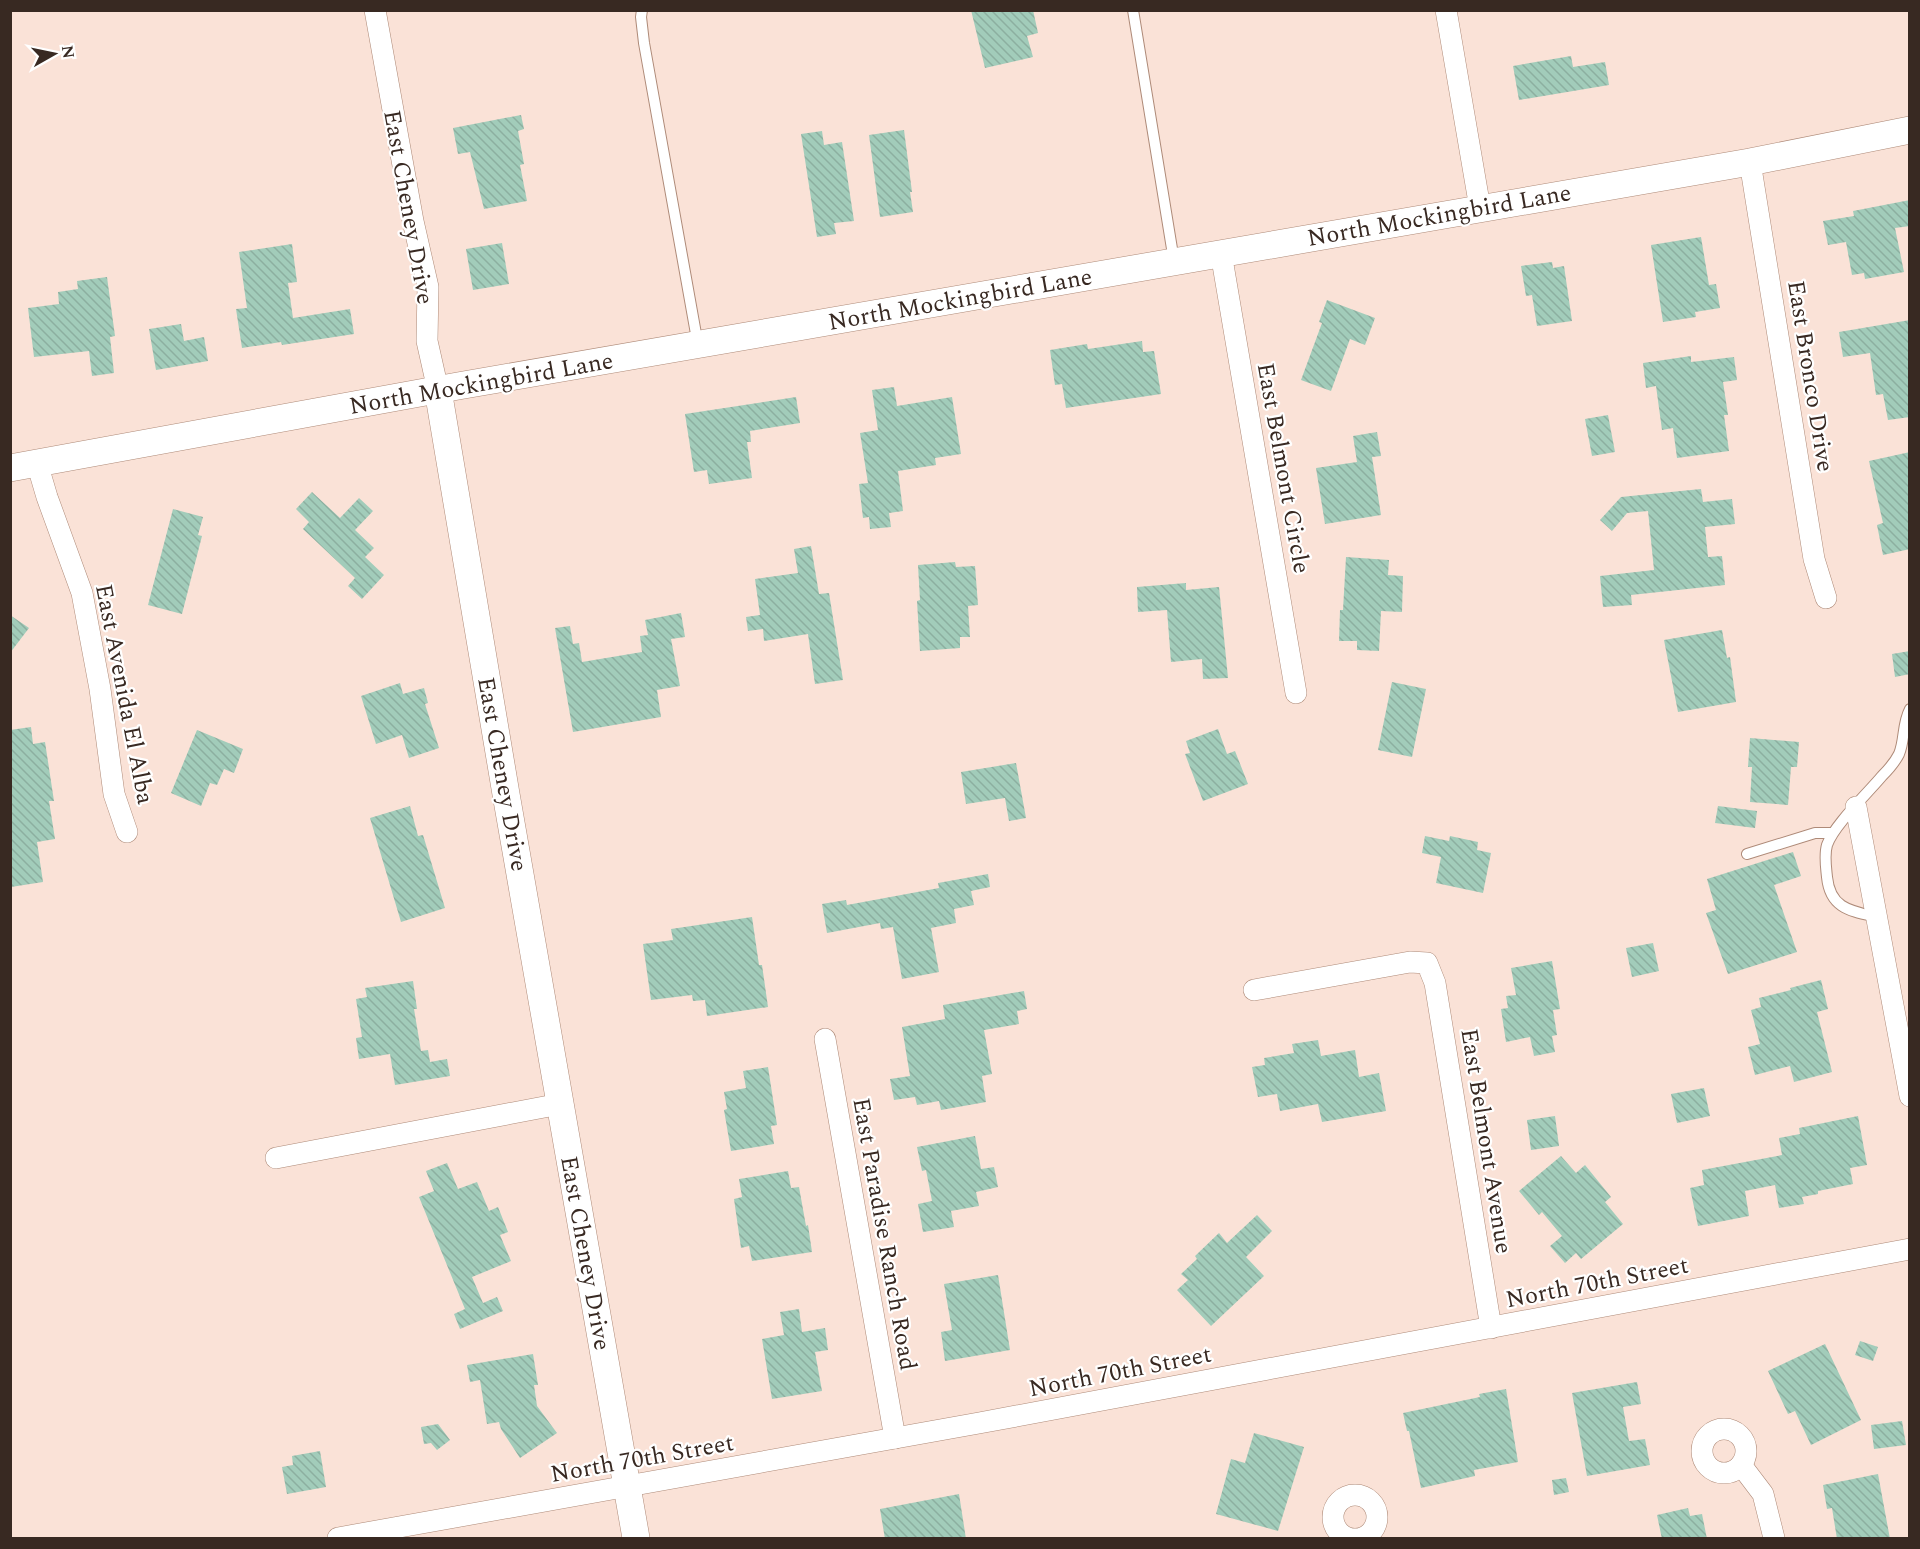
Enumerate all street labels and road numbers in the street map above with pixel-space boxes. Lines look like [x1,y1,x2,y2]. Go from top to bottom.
street label: East Cheney Drive [373,107,443,307]
street label: North Mockingbird Lane [1304,175,1574,257]
street label: North Mockingbird Lane [825,259,1095,341]
street label: East Bronco Drive [1777,278,1843,475]
street label: North Mockingbird Lane [346,343,616,425]
street label: East Belmont Circle [1247,360,1319,576]
street label: East Avenida El Alba [85,581,163,808]
street label: East Cheney Drive [467,674,537,874]
street label: East Belmont Avenue [1450,1026,1522,1257]
street label: East Paradise Ranch Road [842,1095,926,1373]
street label: East Cheney Drive [550,1153,620,1353]
street label: North 70th Street [1503,1248,1692,1318]
street label: North 70th Street [1026,1337,1215,1407]
street label: North 70th Street [548,1425,737,1493]

